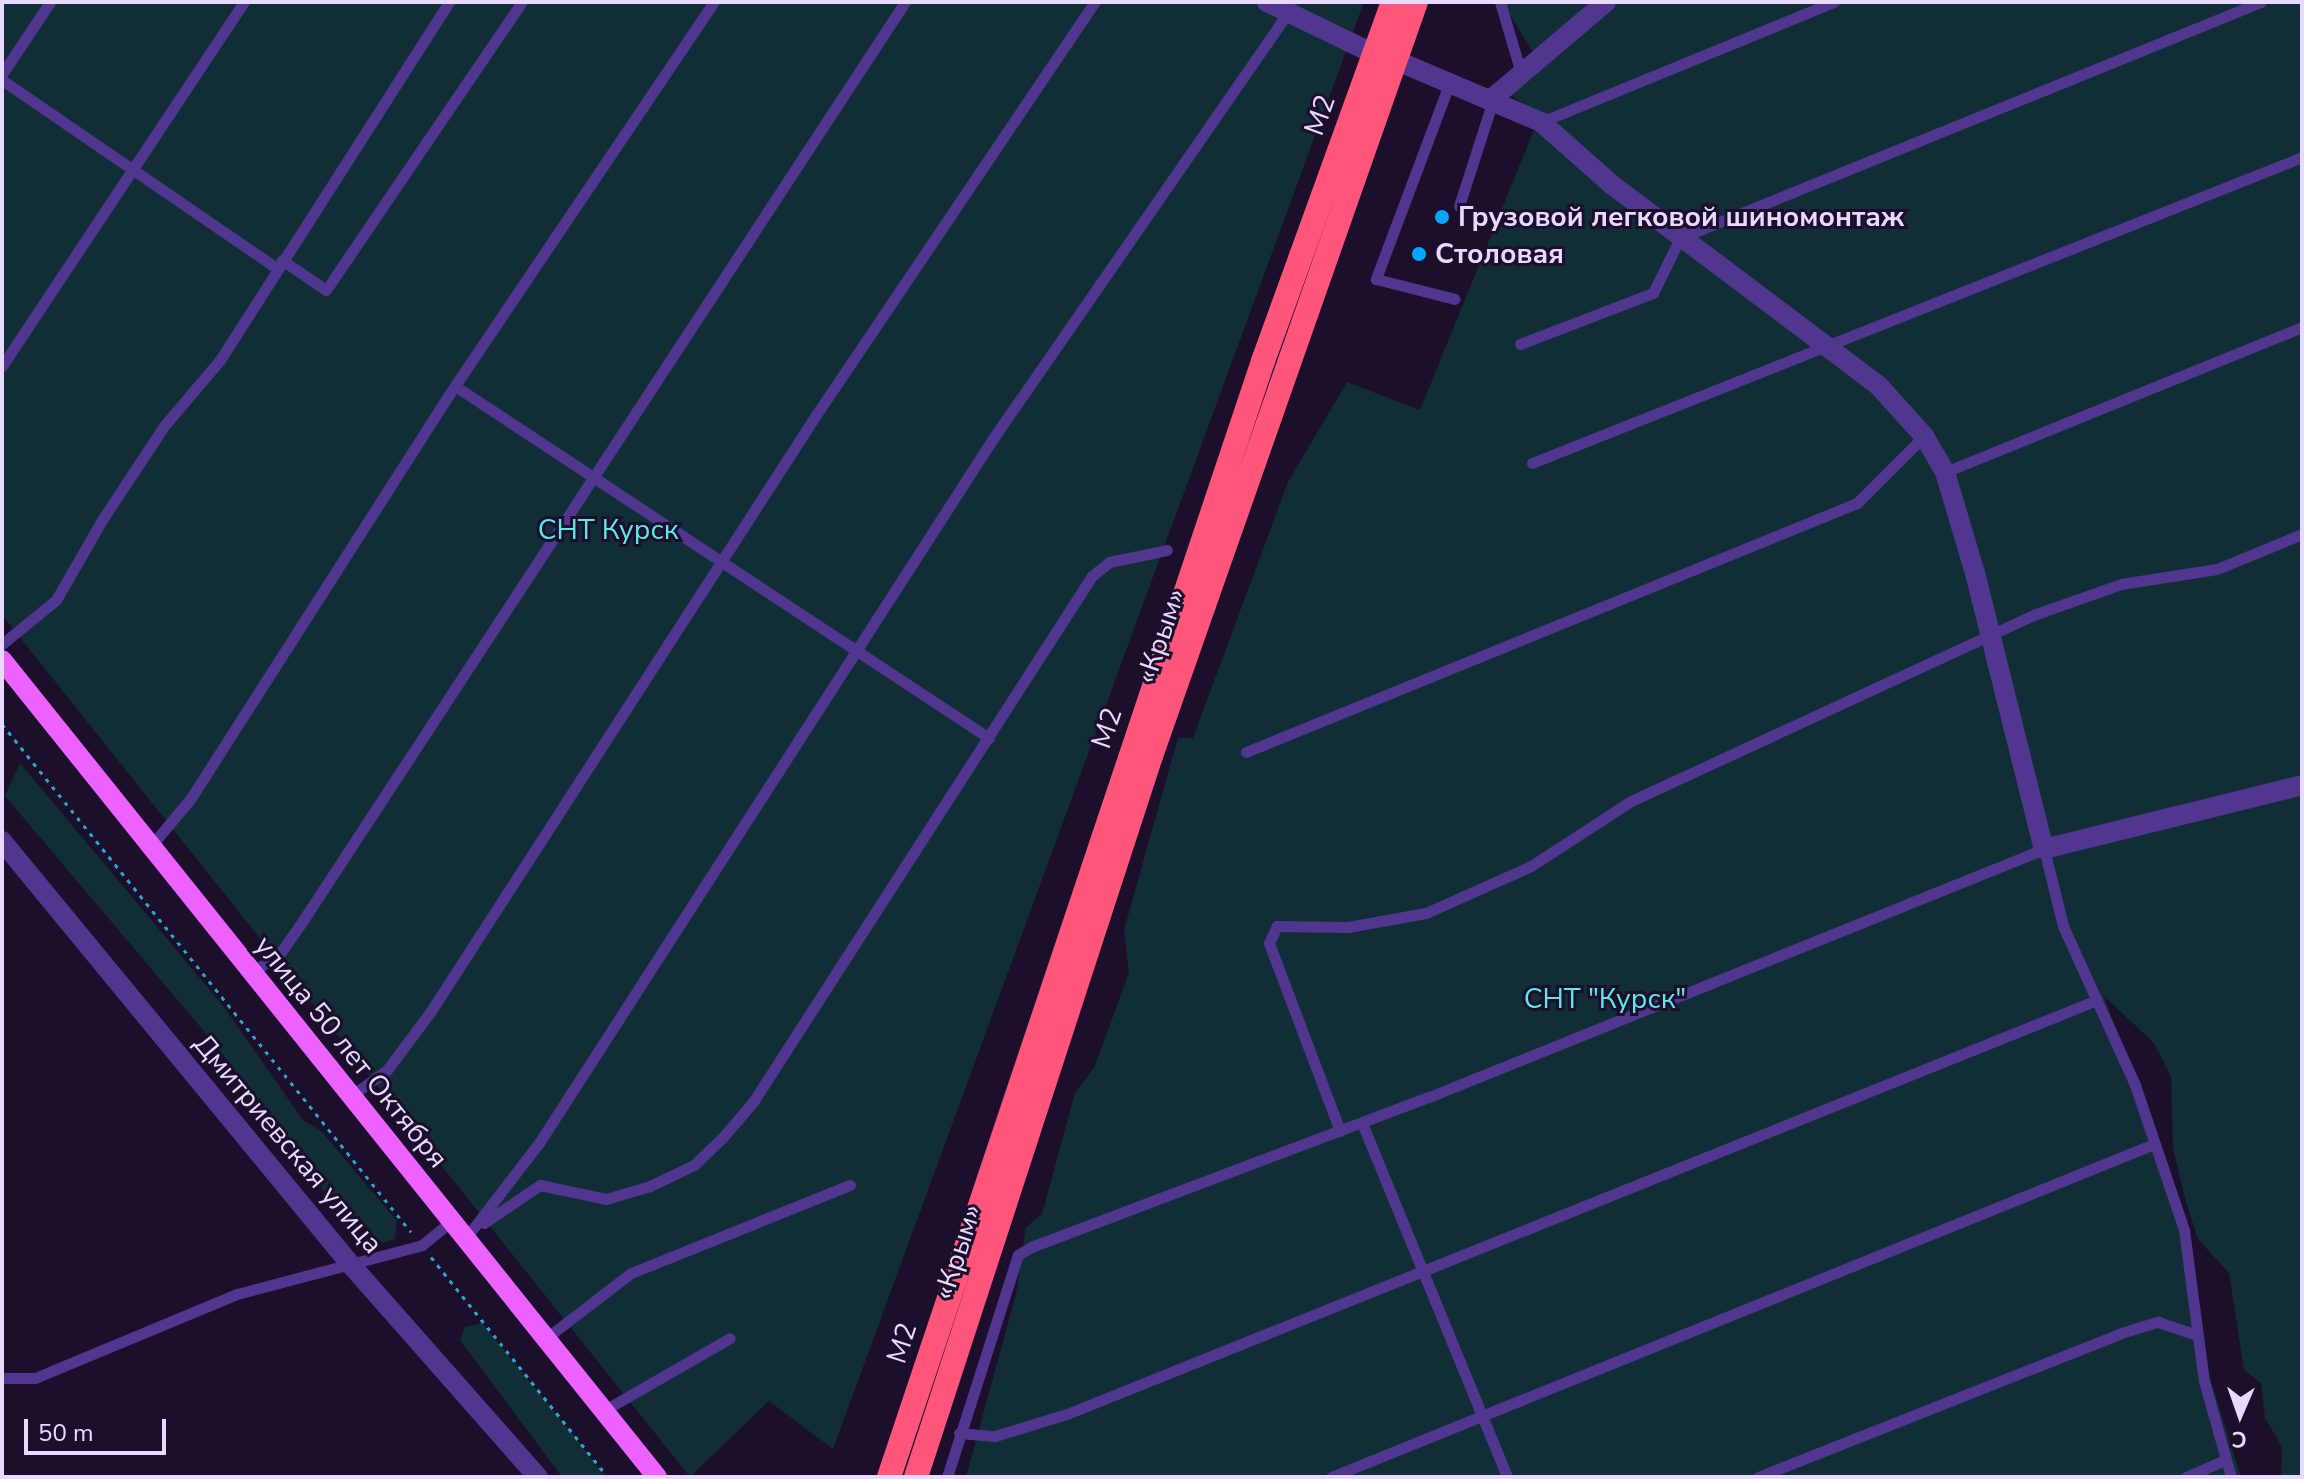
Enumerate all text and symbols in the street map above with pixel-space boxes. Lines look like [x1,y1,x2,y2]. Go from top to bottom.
street label: М2 [1297,90,1343,140]
place label: Грузовой легковой шиномонтаж [1458,200,1904,234]
marker: Грузовой легковой шиномонтаж [1433,208,1451,226]
place label: Столовая [1435,237,1564,271]
marker: Столовая [1410,245,1428,263]
park label: СНТ Курск [538,513,678,547]
street label: «Крым» [1129,584,1193,688]
street label: М2 [1084,703,1130,753]
street label: улица 50 лет Октября [247,929,455,1175]
park label: СНТ "Курск" [1524,982,1686,1016]
street label: Дмитриевская улица [186,1028,390,1260]
street label: «Крым» [927,1200,989,1304]
street label: М2 [880,1318,924,1368]
north arrow [2200,1375,2280,1455]
scale bar [28,1403,170,1453]
text: 50 m [38,1417,94,1449]
text: С [2231,1424,2247,1454]

